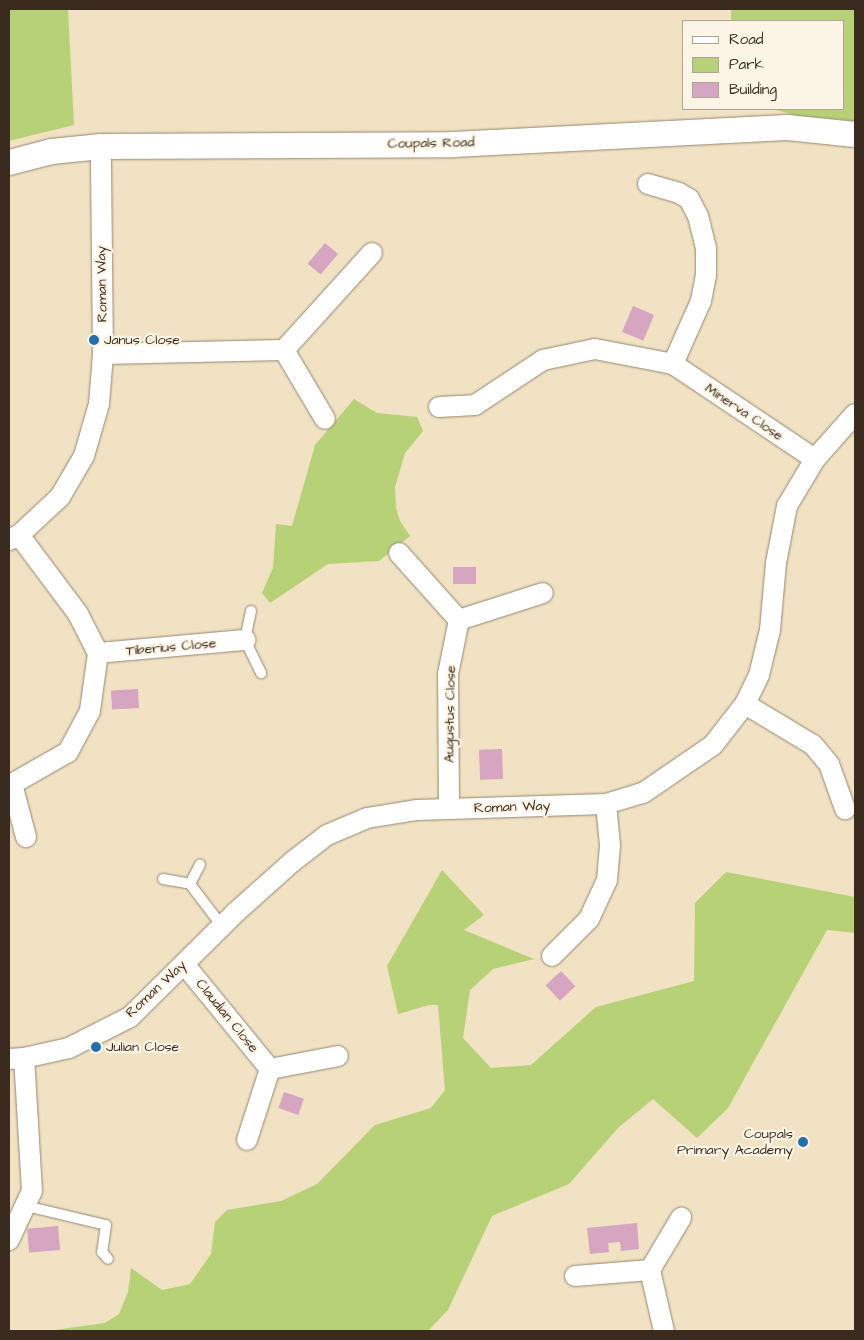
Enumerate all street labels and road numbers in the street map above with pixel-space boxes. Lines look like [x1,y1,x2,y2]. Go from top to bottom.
street label: Coupals Road [387,134,475,152]
street label: Roman Way [93,246,111,322]
street label: Minerva Close [702,380,786,444]
street label: Tiberius Close [125,635,217,659]
street label: Augustus Close [441,665,459,763]
street label: Roman Way [474,797,550,817]
street label: Roman Way [122,957,190,1021]
street label: Claudian Close [192,976,262,1056]

